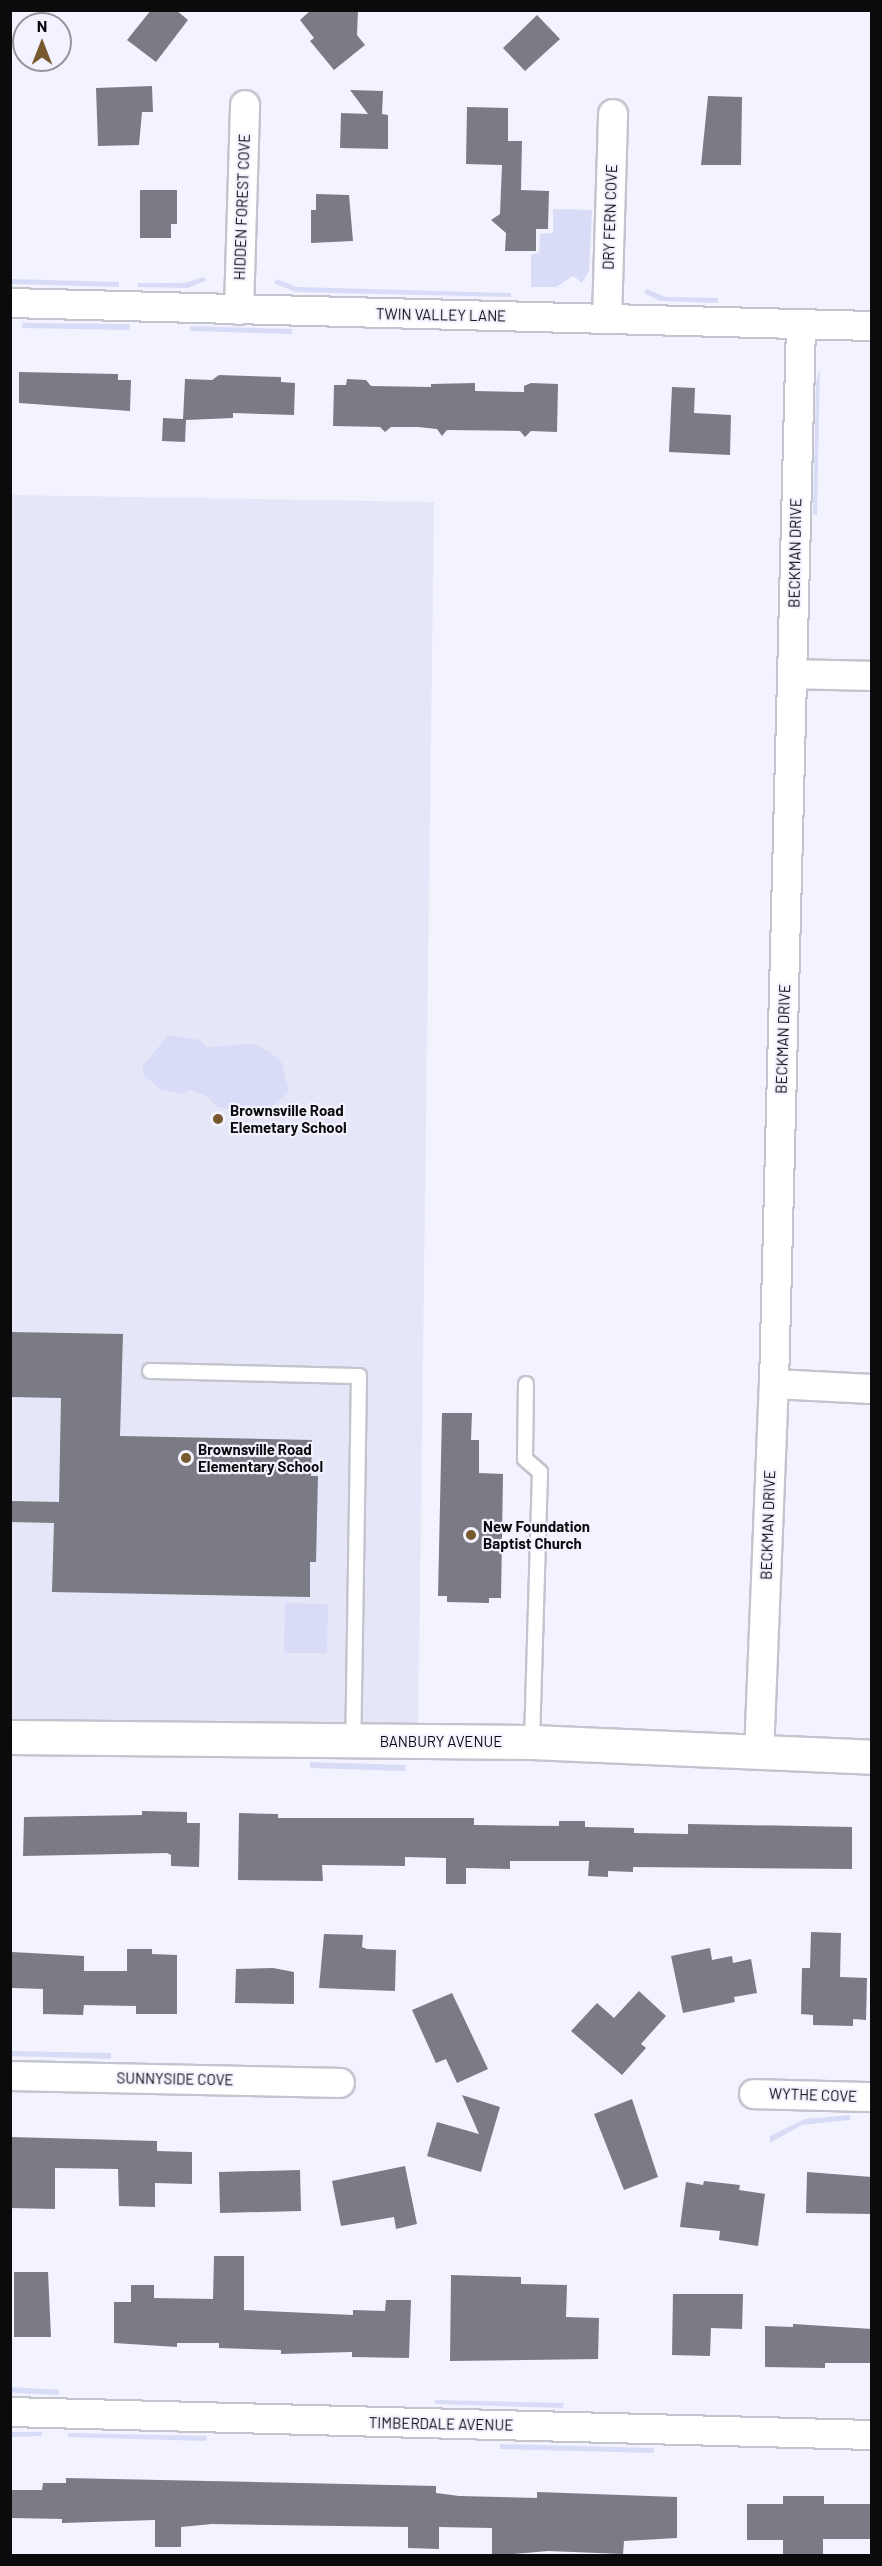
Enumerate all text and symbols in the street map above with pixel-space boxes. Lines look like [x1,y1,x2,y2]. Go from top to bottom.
north arrow [12,12,72,72]
text: N [37,16,47,35]
street label: HIDDEN FOREST COVE [230,133,254,281]
street label: DRY FERN COVE [599,164,621,270]
street label: TWIN VALLEY LANE [376,305,506,325]
street label: BECKMAN DRIVE [785,498,805,608]
street label: BECKMAN DRIVE [772,984,794,1094]
place label: Brownsville Road Elemetary School [230,1101,347,1136]
marker: Brownsville Road Elemetary School [211,1112,225,1126]
place label: Brownsville Road Elementary School [198,1440,323,1475]
marker: Brownsville Road Elementary School [179,1451,193,1465]
street label: BECKMAN DRIVE [757,1470,779,1580]
place label: New Foundation Baptist Church [483,1517,590,1552]
marker: New Foundation Baptist Church [464,1528,478,1542]
street label: BANBURY AVENUE [380,1733,502,1751]
street label: SUNNYSIDE COVE [116,2069,234,2089]
street label: WYTHE COVE [769,2084,857,2106]
street label: TIMBERDALE AVENUE [369,2414,513,2434]

